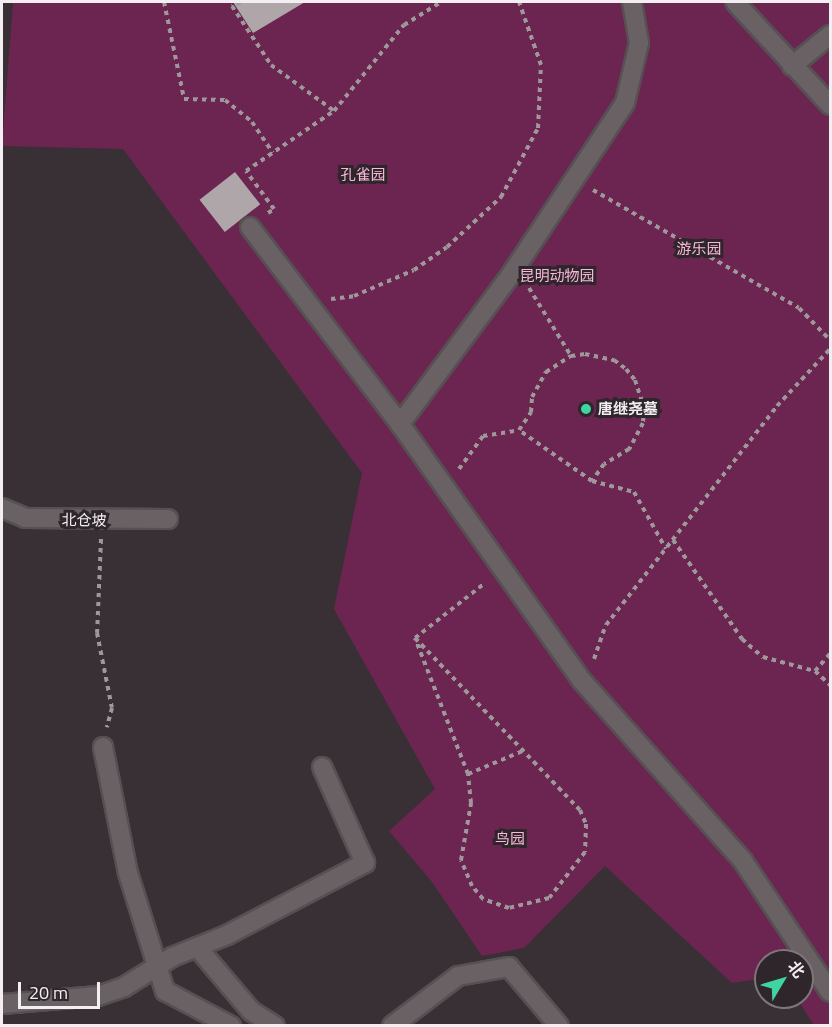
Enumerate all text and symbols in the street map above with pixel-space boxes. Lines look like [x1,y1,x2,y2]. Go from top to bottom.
park label: 孔雀园 [341,166,385,184]
park label: 游乐园 [677,240,721,258]
park label: 昆明动物园 [520,267,594,285]
place label: 唐继尧墓 [598,400,658,418]
marker: 唐继尧墓 [579,402,593,416]
street label: 北仓坡 [61,511,107,529]
park label: 鸟园 [495,830,525,848]
north arrow [754,949,814,1009]
text: 北 [782,955,811,983]
scale bar [21,970,104,1008]
text: 20 m [29,979,68,1006]

